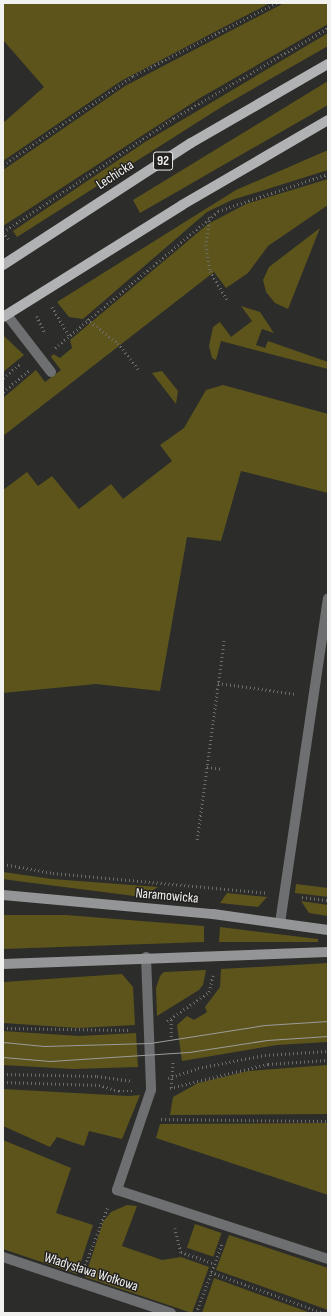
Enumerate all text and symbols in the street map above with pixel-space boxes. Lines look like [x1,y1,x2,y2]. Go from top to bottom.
road number: 92 [153,150,173,172]
street label: Lechicka [93,157,137,193]
street label: Naramowicka [135,885,199,907]
street label: Władysława Wołkowa [42,1249,140,1295]

